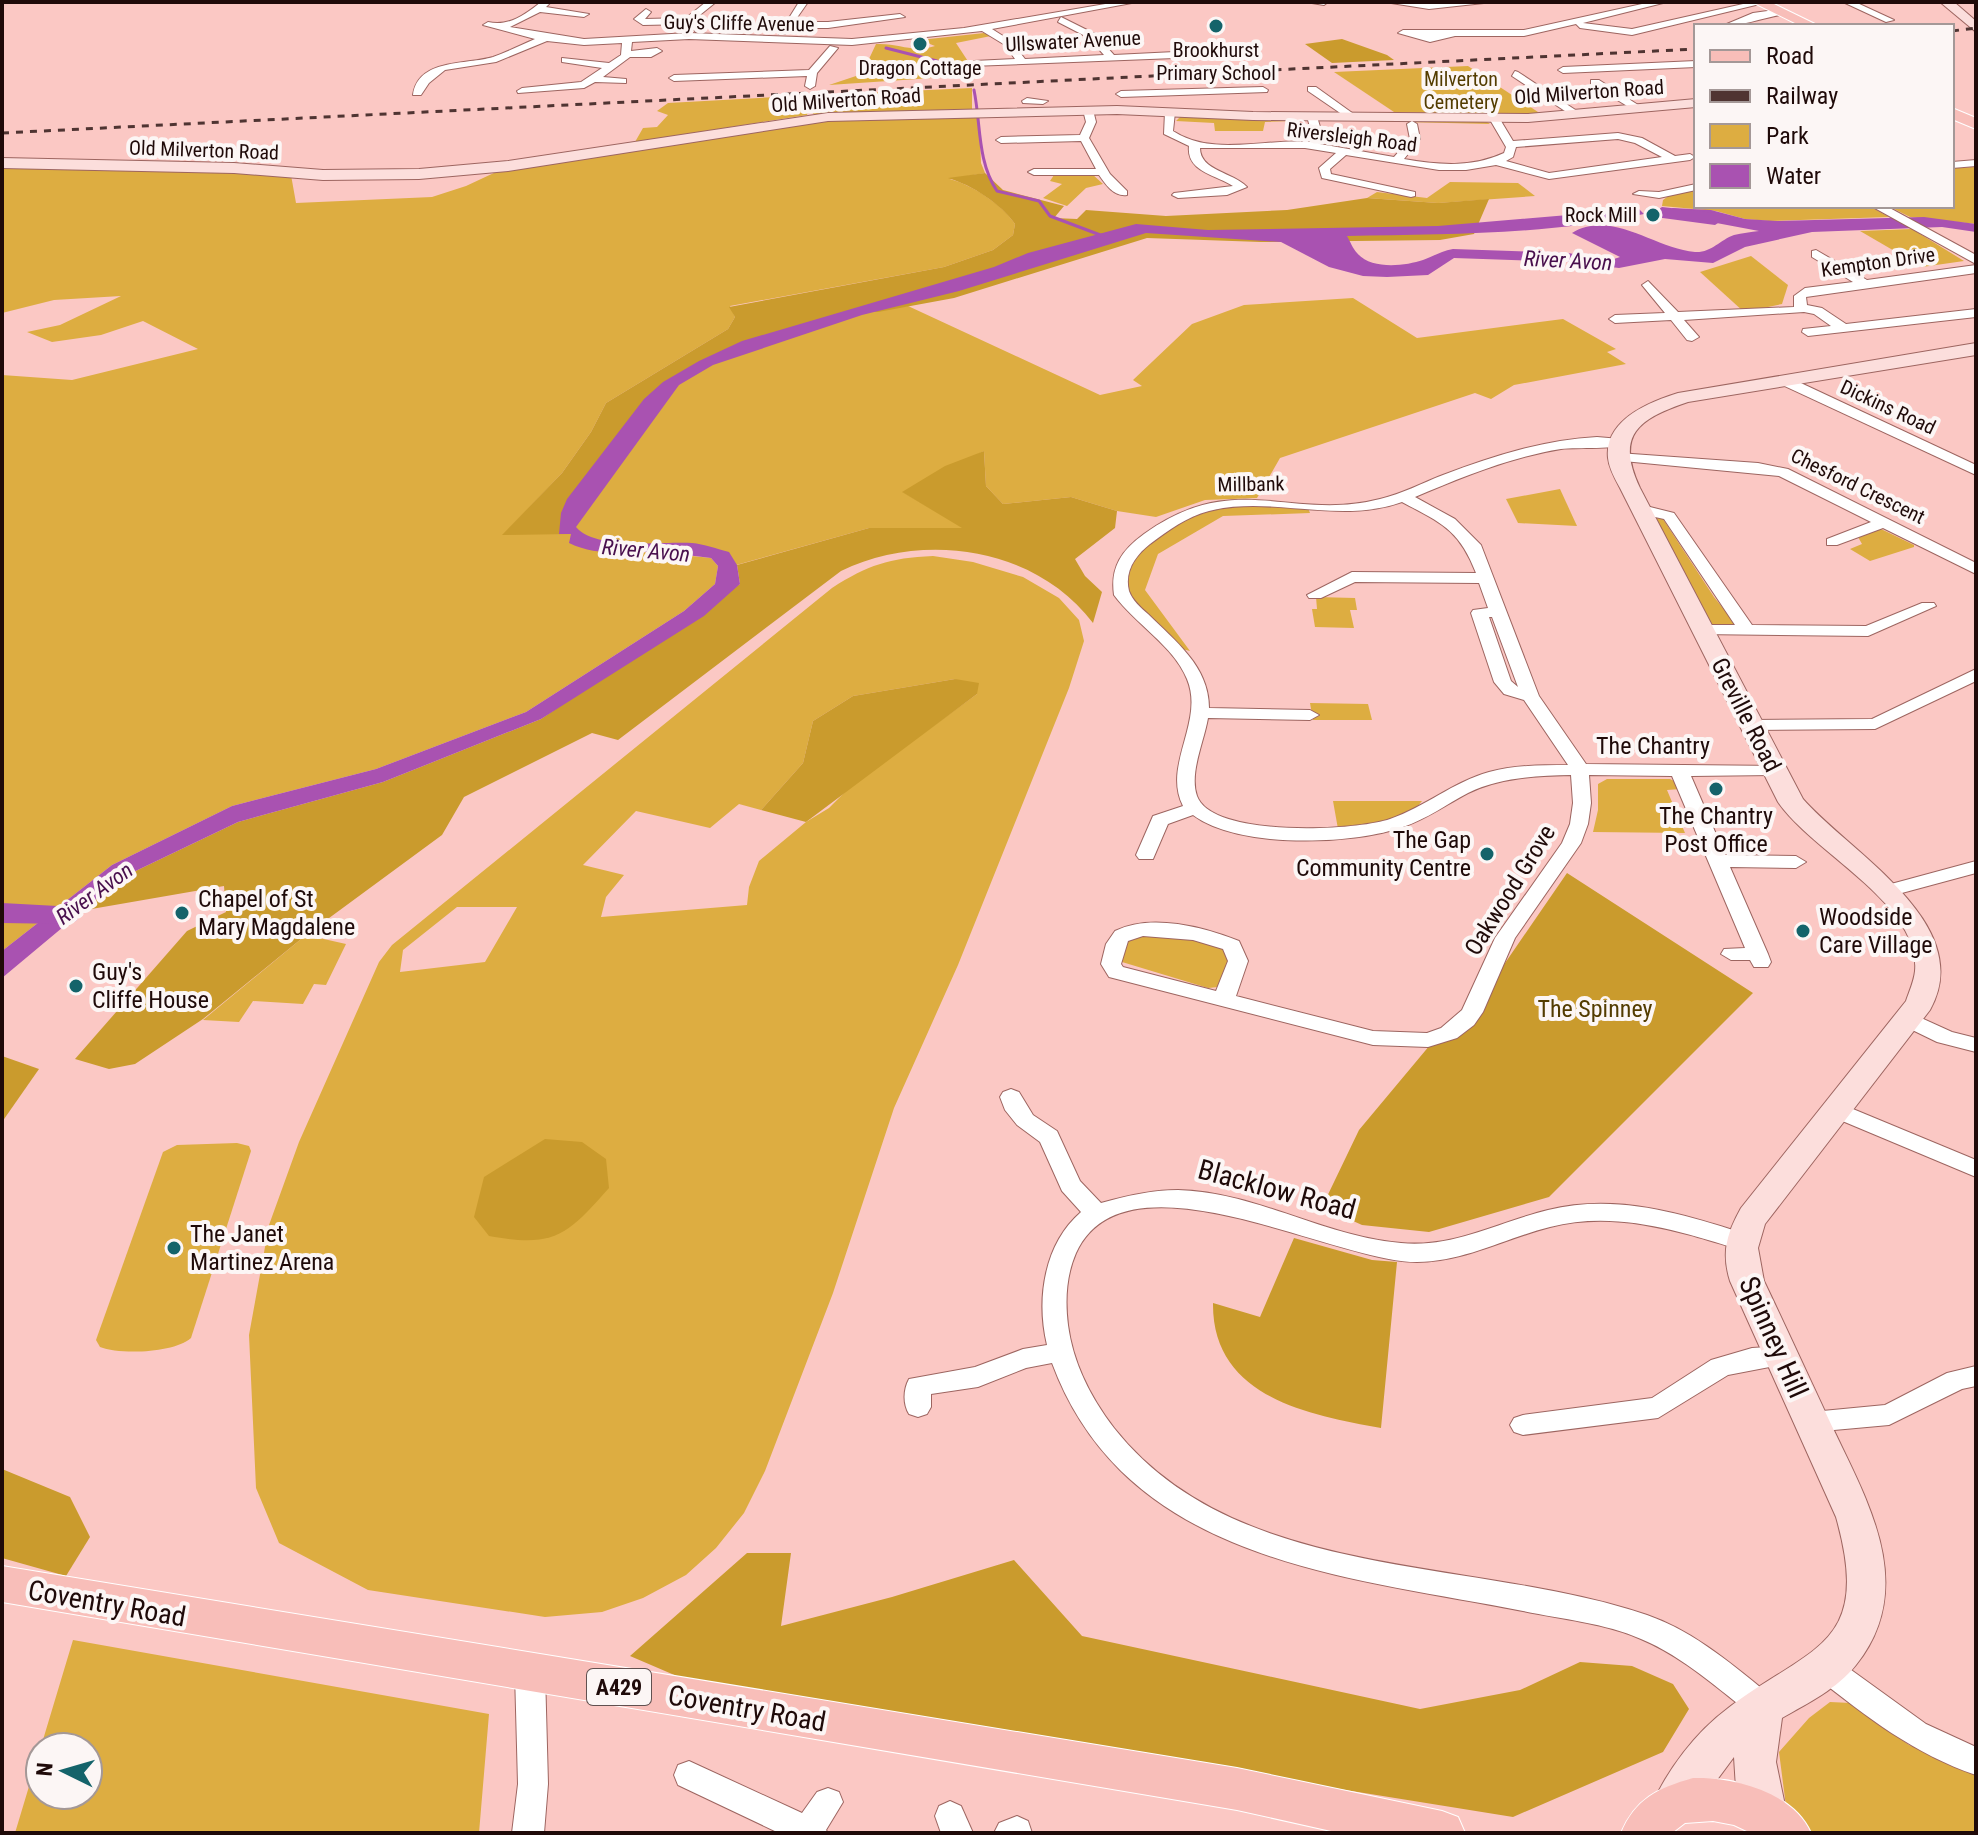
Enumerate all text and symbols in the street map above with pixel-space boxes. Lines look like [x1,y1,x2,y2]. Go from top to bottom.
street label: Guy's Cliffe Avenue [663,10,815,36]
marker: Brookhurst Primary School [1207,17,1225,35]
legend [1694,24,1954,208]
street label: Ullswater Avenue [1005,25,1141,57]
marker: Dragon Cottage [911,35,929,53]
place label: Brookhurst Primary School [1156,38,1276,85]
text: Road [1766,42,1814,70]
place label: Dragon Cottage [859,56,981,80]
park label: Milverton Cemetery [1423,67,1499,114]
street label: Old Milverton Road [1513,75,1665,109]
text: Railway [1766,82,1838,110]
street label: Old Milverton Road [770,83,922,117]
street label: Riversleigh Road [1286,117,1418,157]
text: Park [1766,122,1809,150]
street label: Old Milverton Road [129,135,279,165]
text: Water [1766,162,1821,190]
place label: Rock Mill [1565,203,1637,227]
marker: Rock Mill [1644,206,1662,224]
street label: Kempton Drive [1819,242,1937,282]
water label: River Avon [1523,246,1613,275]
street label: Dickins Road [1837,374,1939,440]
street label: Chesford Crescent [1787,443,1929,529]
street label: Millbank [1217,471,1285,497]
water label: River Avon [601,534,691,567]
street label: Greville Road [1705,653,1787,777]
street label: The Chantry [1596,732,1710,760]
marker: The Chantry Post Office [1707,780,1725,798]
place label: The Chantry Post Office [1659,802,1773,858]
street label: Oakwood Grove [1459,820,1561,960]
place label: The Gap Community Centre [1296,826,1471,882]
marker: The Gap Community Centre [1478,845,1496,863]
water label: River Avon [51,857,137,930]
place label: Chapel of St Mary Magdalene [198,885,355,941]
place label: Woodside Care Village [1819,903,1933,959]
marker: Chapel of St Mary Magdalene [173,904,191,922]
marker: Woodside Care Village [1794,922,1812,940]
place label: Guy's Cliffe House [92,958,209,1014]
marker: Guy's Cliffe House [67,977,85,995]
park label: The Spinney [1538,995,1652,1023]
street label: Blacklow Road [1194,1153,1359,1226]
place label: The Janet Martinez Arena [190,1220,334,1276]
marker: The Janet Martinez Arena [165,1239,183,1257]
street label: Spinney Hill [1732,1271,1815,1403]
street label: Coventry Road [25,1573,188,1634]
road number: A429 [587,1669,651,1705]
street label: Coventry Road [665,1678,828,1739]
north arrow [24,1731,104,1811]
text: N [32,1761,58,1777]

